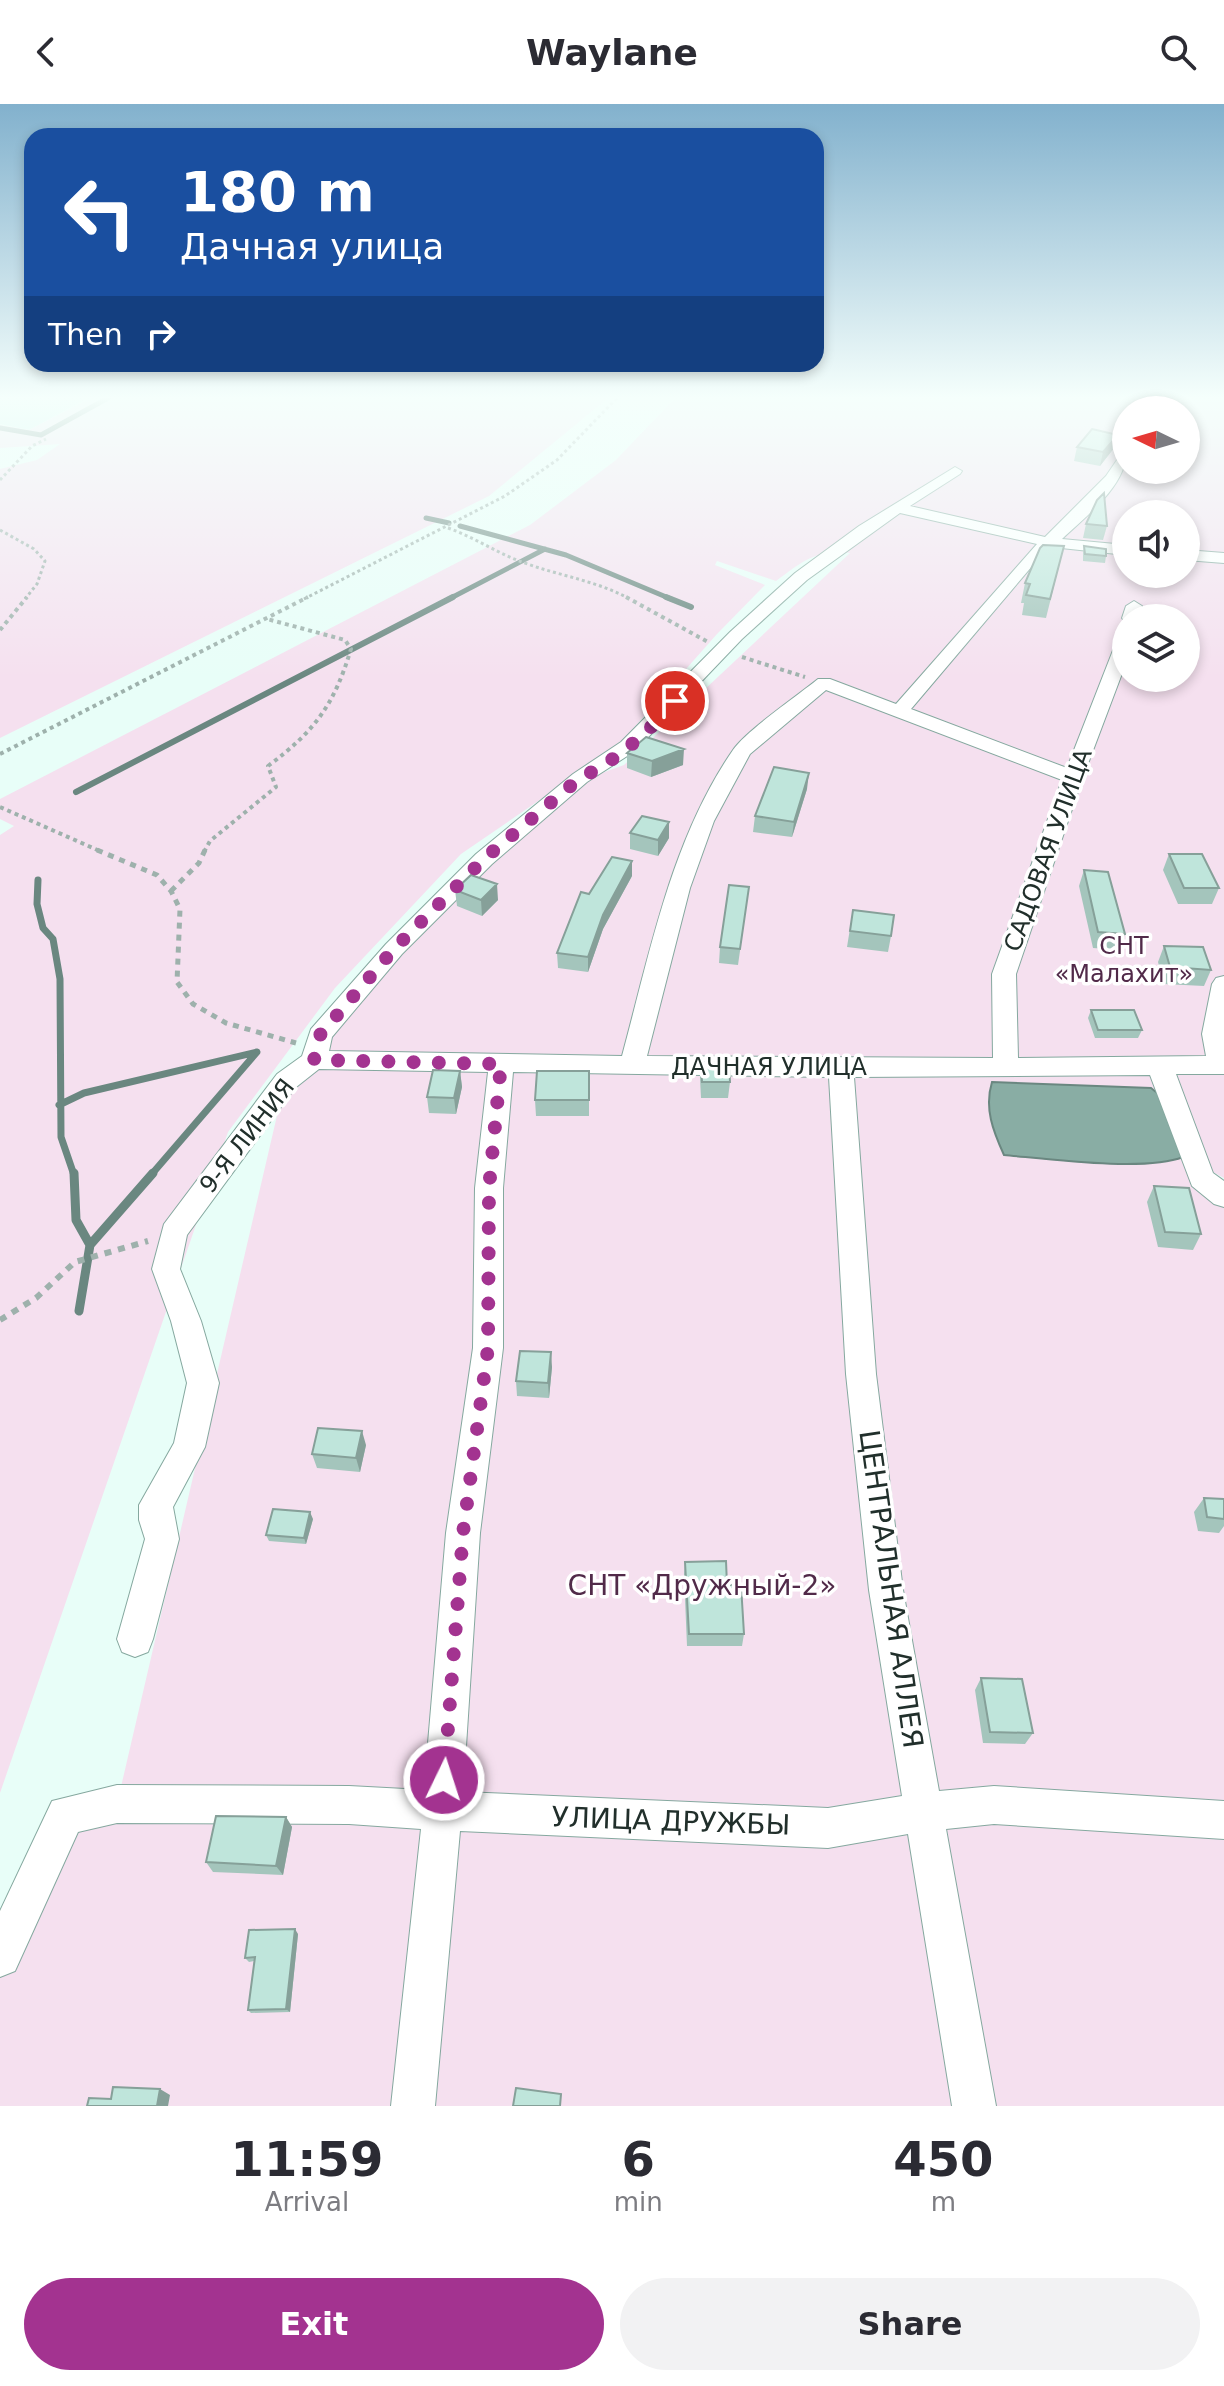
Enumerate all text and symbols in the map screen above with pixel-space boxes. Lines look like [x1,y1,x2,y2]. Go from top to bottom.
icon: back [24,30,68,74]
icon: search [1156,30,1200,74]
text: Waylane [526,32,698,73]
text: 180 m [180,159,375,224]
icon: left [48,160,152,264]
text: Дачная улица [180,226,444,267]
icon: right [139,312,183,356]
text: Then [48,317,123,352]
north arrow [1112,396,1200,484]
map controls [1112,396,1200,692]
button: sound [1112,500,1200,588]
button: layers [1112,604,1200,692]
pin [641,667,709,735]
icon: arrive [653,679,697,723]
street label: САДОВАЯ УЛИЦА [998,744,1098,955]
park label: СНТ «Малахит» [1055,932,1193,988]
street label: ДАЧНАЯ УЛИЦА [671,1053,868,1081]
street label: 9-Я ЛИНИЯ [194,1073,300,1199]
street label: ЦЕНТРАЛЬНАЯ АЛЛЕЯ [852,1428,930,1750]
park label: СНТ «Дружный-2» [568,1569,836,1602]
position arrow [402,1738,486,1822]
street label: УЛИЦА ДРУЖБЫ [551,1800,791,1842]
text: 11:59 [230,2131,383,2187]
text: 6 [622,2131,655,2187]
text: 450 [893,2131,993,2187]
text: Arrival [265,2187,349,2217]
text: min [614,2187,663,2217]
text: m [931,2187,956,2217]
button: Exit [24,2278,604,2370]
button: Share [620,2278,1200,2370]

